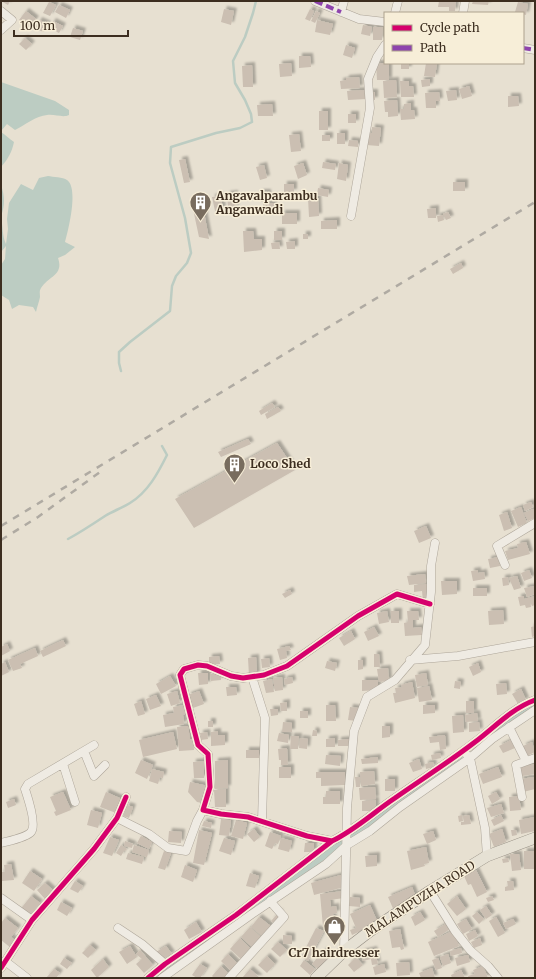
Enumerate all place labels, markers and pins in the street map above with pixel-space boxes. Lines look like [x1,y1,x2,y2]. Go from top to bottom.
place label: Angavalparambu Anganwadi [215,188,318,217]
building icon: Angavalparambu Anganwadi [188,190,214,223]
building icon: Loco Shed [222,451,248,484]
place label: Loco Shed [250,456,311,471]
shop icon: Cr7 hairdresser [321,913,347,946]
place label: Cr7 hairdresser [289,945,380,960]

